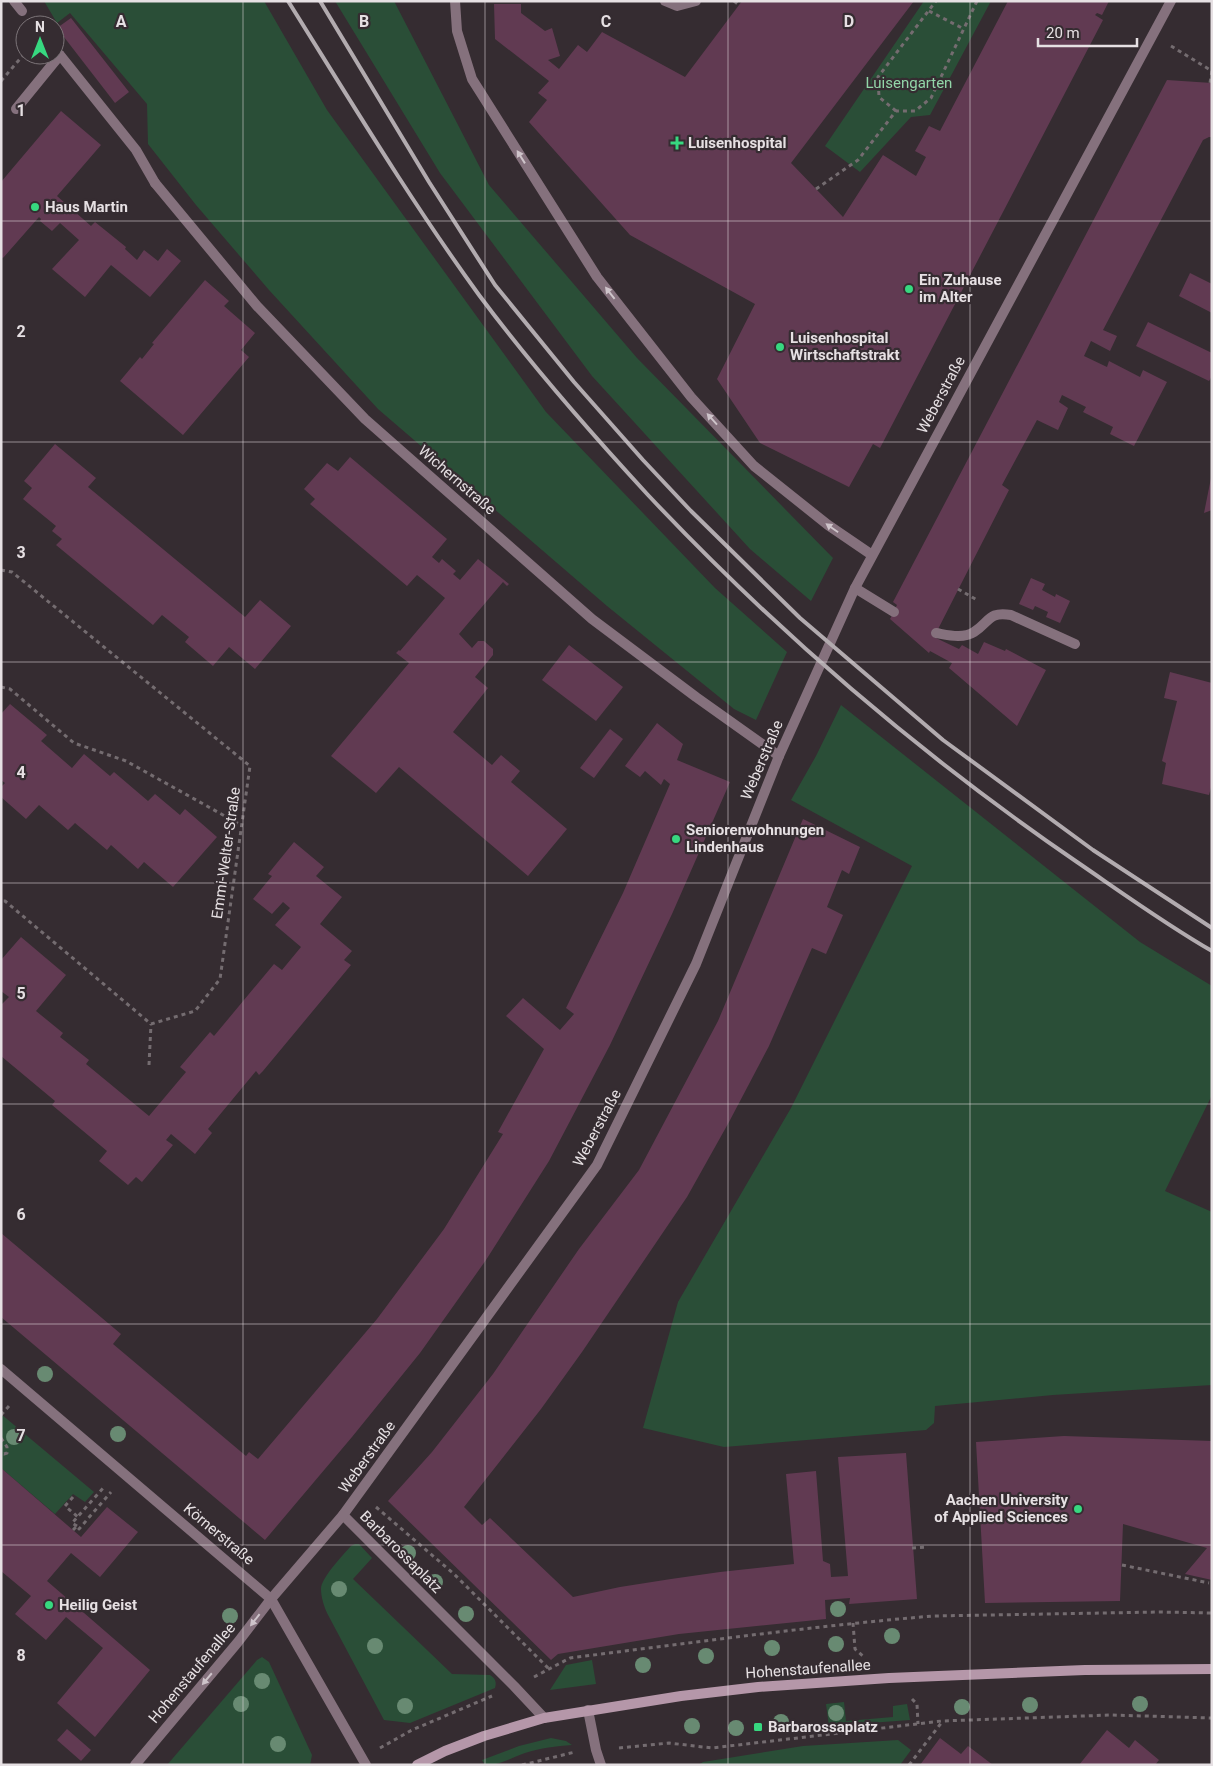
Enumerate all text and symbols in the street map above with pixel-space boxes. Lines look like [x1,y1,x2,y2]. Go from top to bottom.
text: A [116,12,127,31]
text: B [359,12,369,31]
text: C [601,12,611,31]
text: D [844,12,854,31]
north arrow [15,15,65,65]
scale bar [1038,15,1137,47]
text: N [35,19,45,35]
text: 20 m [1046,24,1080,42]
park label: Luisengarten [866,74,952,92]
text: 1 [16,101,26,120]
place label: Luisenhospital [688,134,787,152]
marker: Luisenhospital [670,136,684,150]
one-way arrow [517,150,526,163]
place label: Haus Martin [45,198,128,216]
marker: Haus Martin [29,201,41,213]
place label: Ein Zuhause im Alter [919,271,1002,306]
marker: Ein Zuhause im Alter [903,283,915,295]
one-way arrow [604,287,615,300]
text: 2 [16,322,26,341]
place label: Luisenhospital Wirtschaftstrakt [790,329,900,364]
marker: Luisenhospital Wirtschaftstrakt [774,341,786,353]
street label: Weberstraße [913,353,969,437]
one-way arrow [706,413,717,426]
street label: Wichernstraße [415,441,499,519]
one-way arrow [825,523,839,533]
text: 3 [16,543,26,562]
street label: Weberstraße [737,717,787,803]
text: 4 [16,763,26,782]
street label: Emmi-Welter-Straße [208,786,244,920]
place label: Seniorenwohnungen Lindenhaus [686,821,824,856]
marker: Seniorenwohnungen Lindenhaus [670,833,682,845]
text: 5 [16,984,26,1003]
street label: Weberstraße [569,1086,625,1170]
text: 6 [16,1205,26,1224]
street label: Weberstraße [335,1417,399,1497]
text: 7 [16,1426,26,1445]
place label: Aachen University of Applied Sciences [934,1491,1068,1526]
street label: Körnerstraße [180,1499,258,1569]
marker: Aachen University of Applied Sciences [1072,1503,1084,1515]
street label: Barbarossaplatz [356,1507,446,1597]
place label: Heilig Geist [59,1596,137,1614]
marker: Heilig Geist [43,1599,55,1611]
one-way arrow [249,1613,260,1626]
street label: Hohenstaufenallee [145,1619,239,1727]
text: 8 [16,1646,26,1665]
street label: Hohenstaufenallee [745,1656,871,1682]
one-way arrow [201,1672,212,1685]
place label: Barbarossaplatz [768,1718,878,1736]
marker: Barbarossaplatz [752,1721,764,1733]

